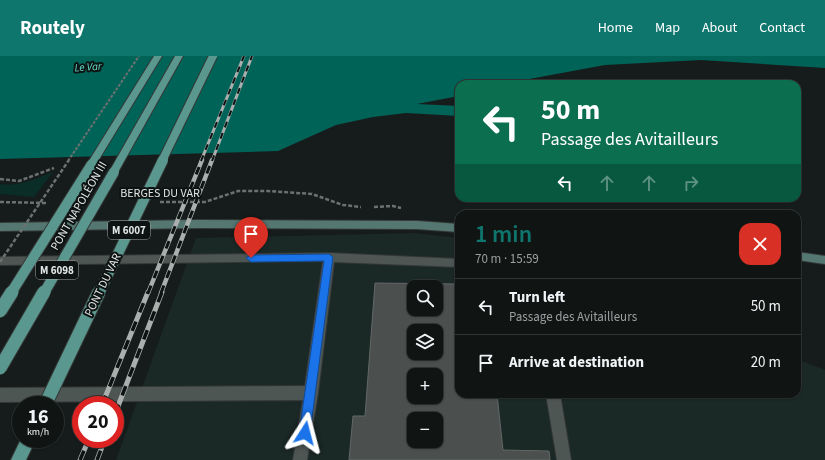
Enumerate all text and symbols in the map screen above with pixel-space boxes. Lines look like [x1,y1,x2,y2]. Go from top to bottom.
text: Routely [20,15,85,42]
text: Home [598,18,633,38]
text: Map [655,18,680,38]
text: About [702,18,737,38]
text: Contact [759,18,805,38]
water label: Le Var [74,58,103,75]
text: 50 m [541,90,600,130]
icon: left [475,96,527,148]
text: Passage des Avitailleurs [541,127,718,152]
street label: PONT NAPOLÉON III [47,158,111,254]
icon: left [554,172,576,194]
icon: ahead [596,172,618,194]
icon: ahead [638,172,660,194]
icon: right [680,172,702,194]
street label: BERGES DU VAR [120,185,200,202]
pin [234,217,268,258]
text: 1 min [475,217,532,252]
road number: M 6007 [108,221,150,239]
icon: arrive [240,223,262,245]
button: close [739,223,781,265]
street label: PONT DU VAR [80,250,126,319]
text: 70 m · 15:59 [475,250,539,268]
road number: M 6098 [36,261,78,279]
map controls [407,280,443,448]
button: search [407,280,443,316]
text: Turn left [509,287,565,308]
icon: left [475,296,497,318]
text: 50 m [751,296,781,317]
text: Passage des Avitailleurs [509,308,637,326]
button: layers [407,324,443,360]
icon: arrive [475,352,497,374]
text: Arrive at destination [509,352,644,373]
text: 20 m [751,352,781,373]
button: + [407,368,443,404]
speed limit sign: 20 [72,396,124,448]
text: 16 [27,403,49,431]
position arrow [284,412,326,454]
button: − [407,412,443,448]
text: km/h [27,425,49,439]

